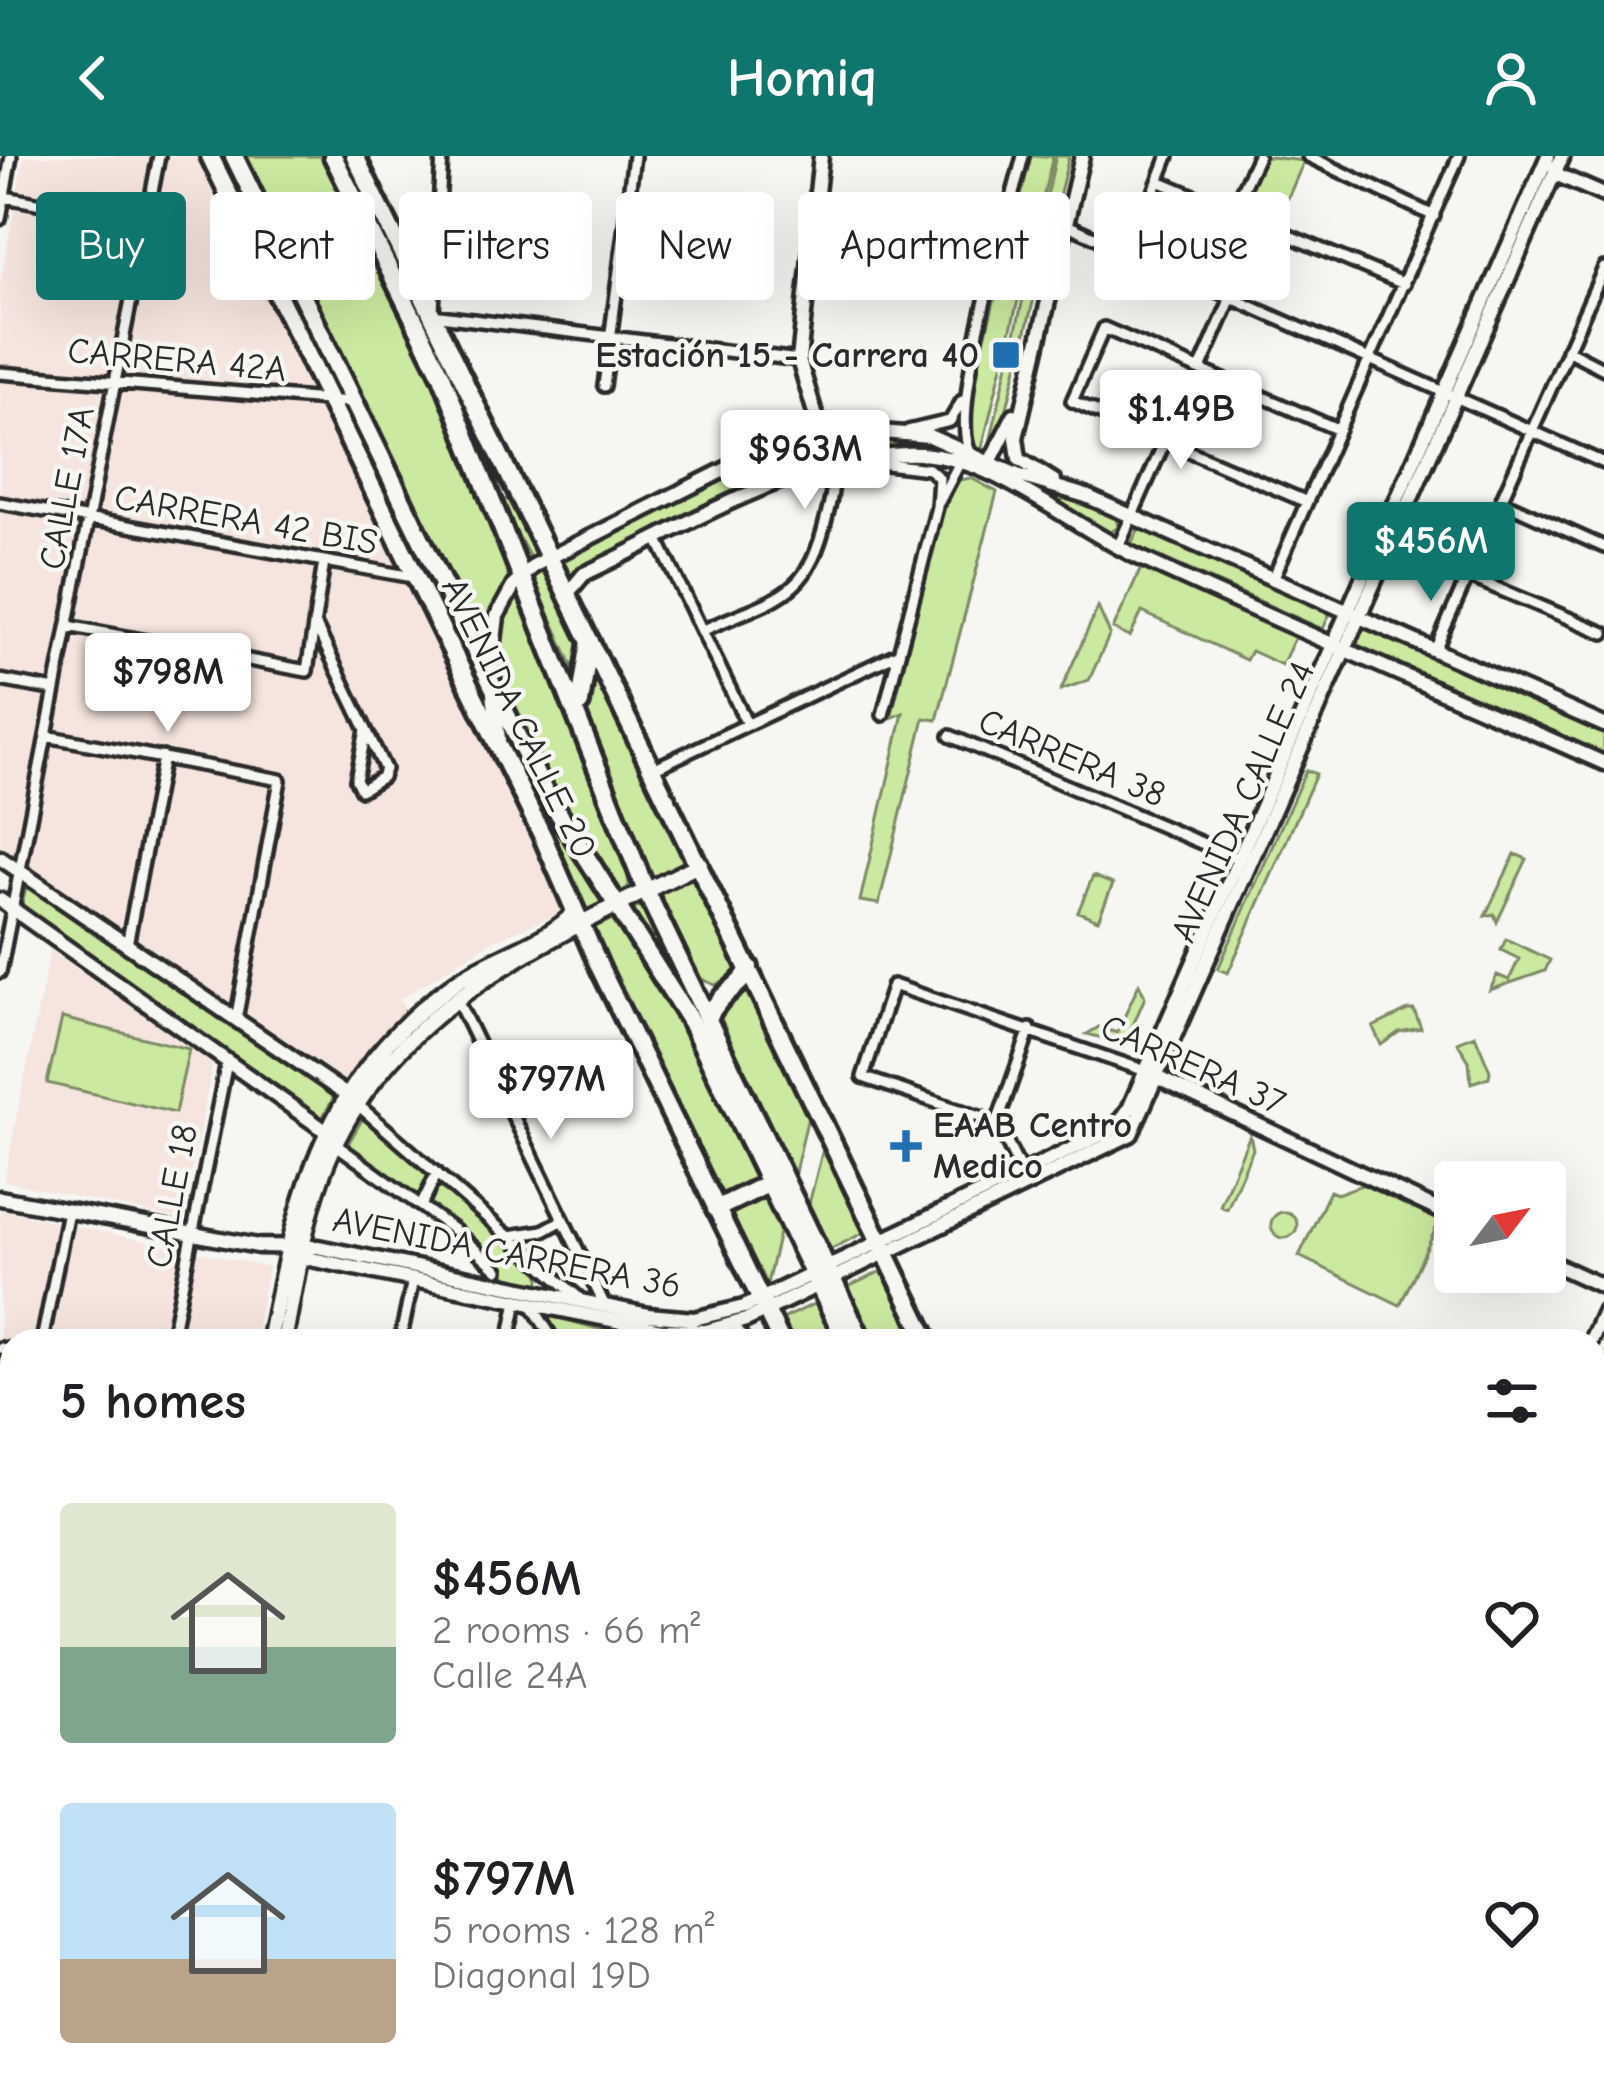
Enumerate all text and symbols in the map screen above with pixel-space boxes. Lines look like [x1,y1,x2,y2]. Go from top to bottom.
icon: back [60,45,126,111]
icon: person [1478,45,1544,111]
text: Homiq [727,47,877,110]
chip: Buy [36,192,186,300]
chip: Rent [210,192,375,300]
chip: Filters [399,192,592,300]
chip: New [616,192,774,300]
chip: Apartment [798,192,1070,300]
chip: House [1094,192,1290,300]
street label: CARRERA 42A [66,330,288,390]
place label: Estación 15 - Carrera 40 [595,335,979,376]
marker: Estación 15 - Carrera 40 [990,339,1022,371]
pin: $1.49B [1083,370,1279,472]
text: $1.49B [1127,386,1235,431]
street label: CALLE 17A [31,403,103,573]
pin: $963M [721,410,889,512]
text: $963M [748,426,862,471]
street label: CARRERA 42 BIS [111,477,381,563]
pin: $456M [1347,502,1515,604]
text: $456M [1374,518,1488,563]
street label: AVENIDA CALLE 20 [433,571,605,865]
pin: $798M [84,633,252,735]
text: $798M [112,649,224,694]
street label: AVENIDA CALLE 24 [1163,655,1323,949]
street label: CARRERA 38 [972,700,1172,816]
street label: CARRERA 37 [1095,1006,1291,1124]
pin: $797M [467,1040,635,1142]
text: $797M [496,1056,606,1101]
place label: EAAB Centro Medico [933,1105,1132,1187]
street label: CALLE 18 [138,1121,206,1271]
marker: EAAB Centro Medico [890,1130,922,1162]
north arrow [1434,1161,1566,1293]
map controls [1434,1161,1566,1293]
street label: AVENIDA CARRERA 36 [330,1199,684,1307]
icon: filters [1479,1368,1545,1434]
text: 5 homes [60,1372,246,1431]
text: $456M [432,1549,581,1608]
icon: home [156,1551,300,1695]
icon: heart [1479,1590,1545,1656]
text: 2 rooms · 66 m² [432,1608,700,1653]
text: Calle 24A [432,1653,587,1698]
text: $797M [432,1849,575,1908]
icon: home [156,1851,300,1995]
icon: heart [1479,1890,1545,1956]
text: 5 rooms · 128 m² [432,1908,715,1953]
text: Diagonal 19D [432,1953,651,1998]

